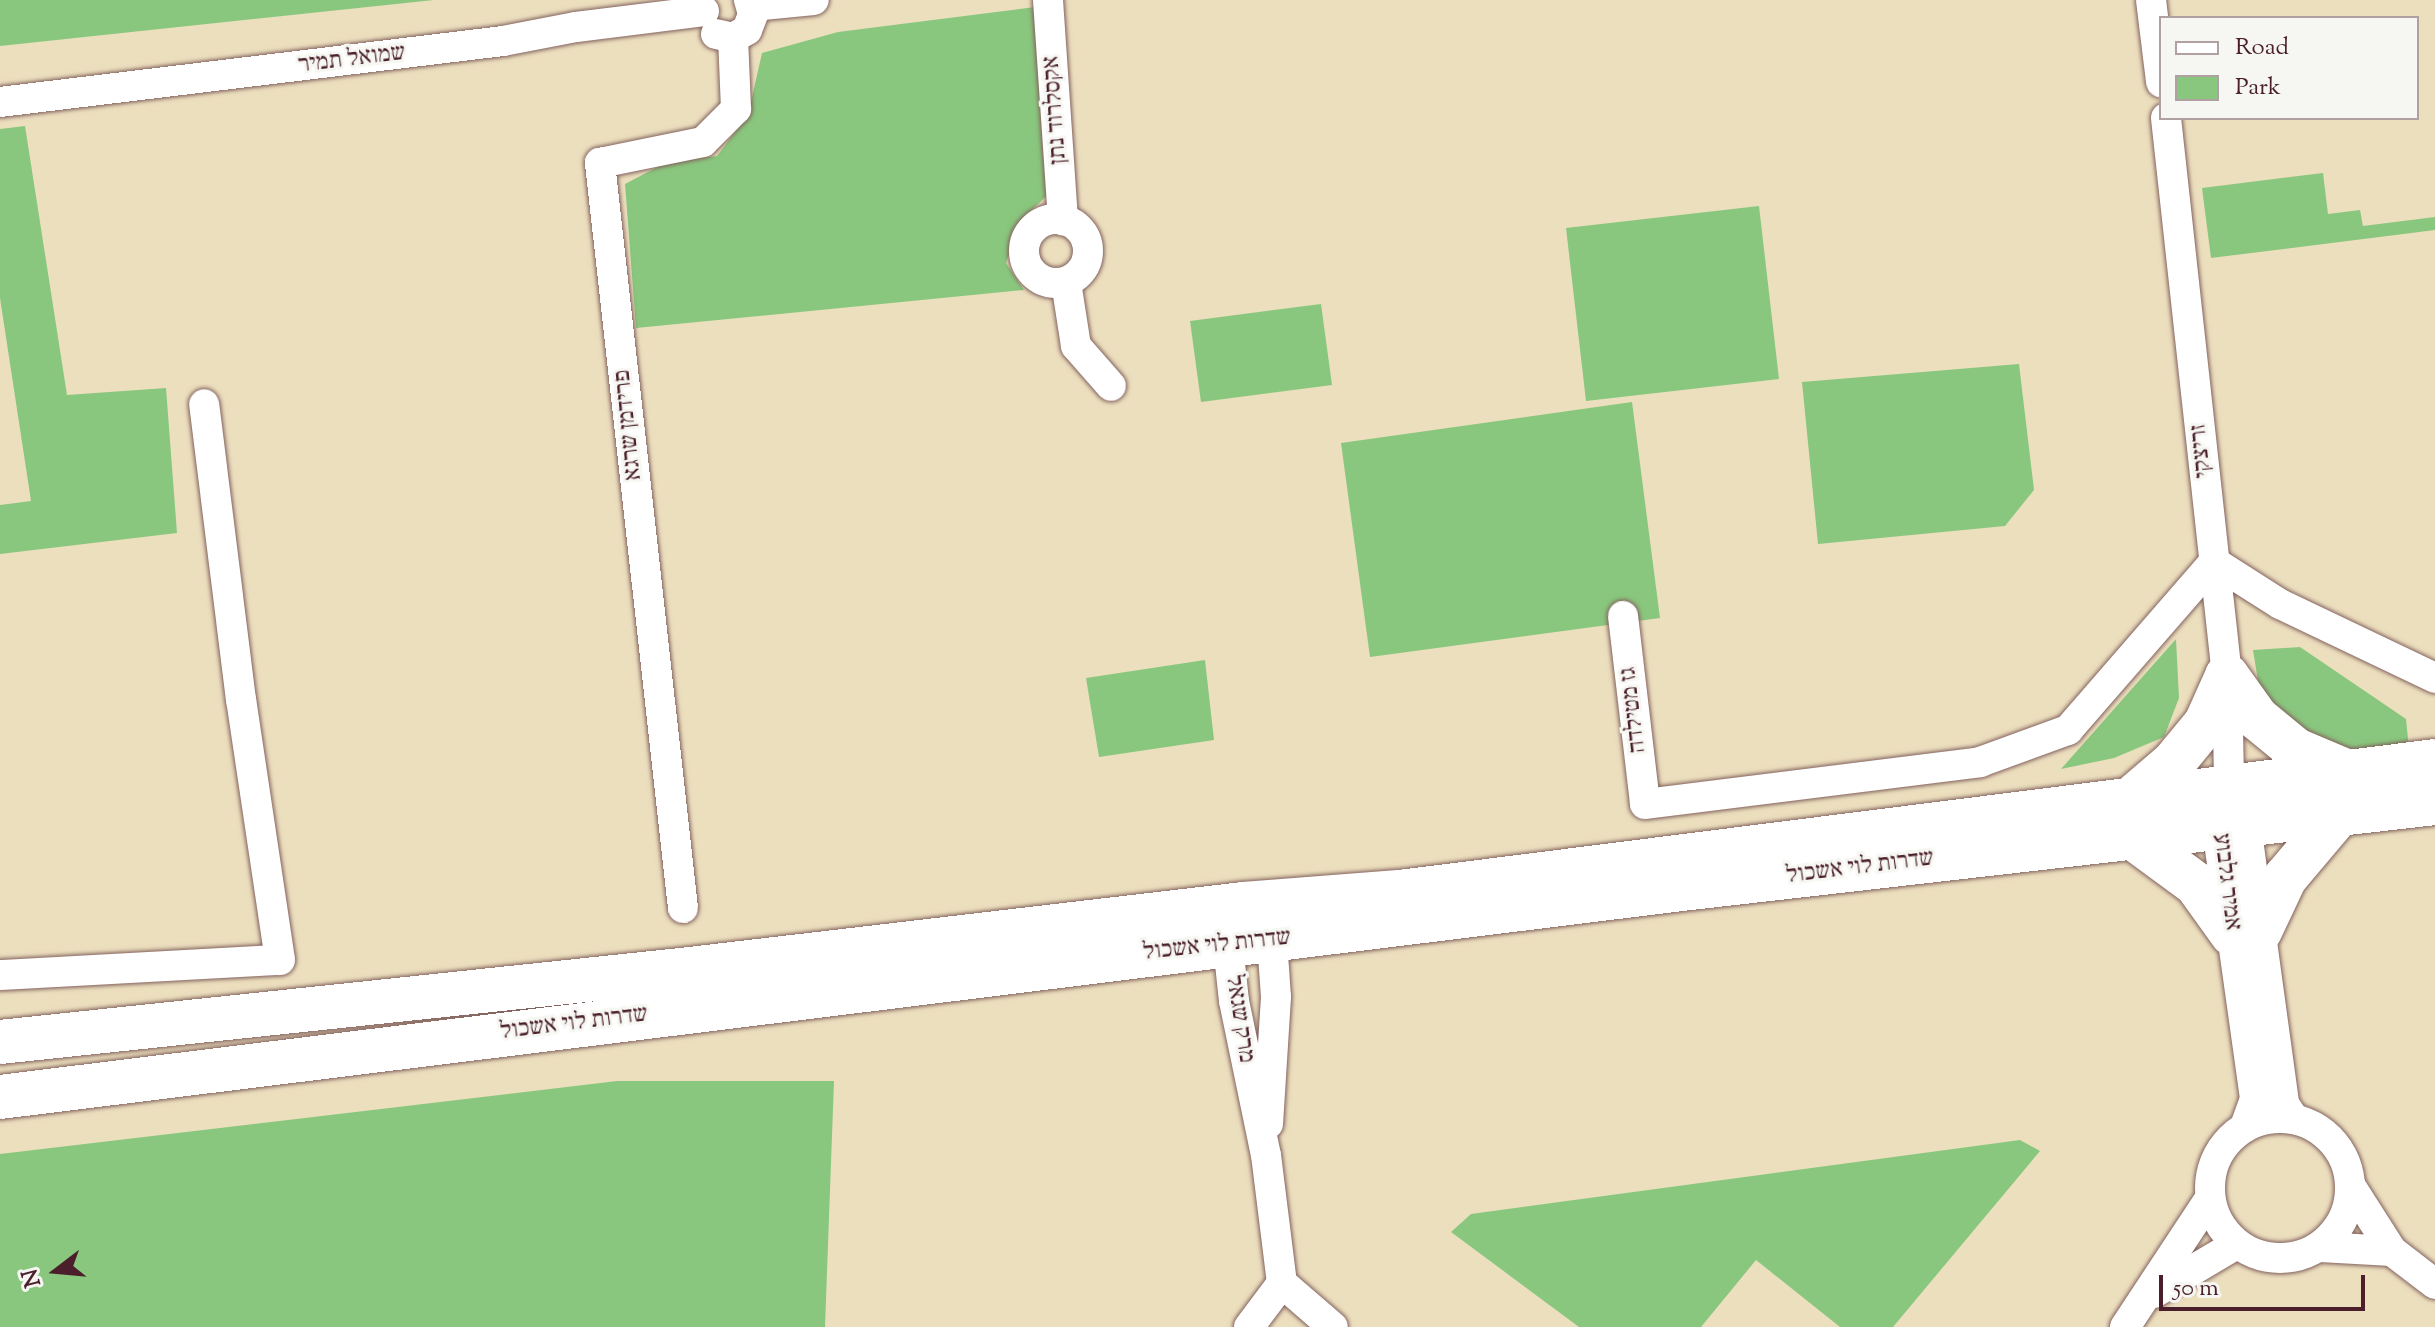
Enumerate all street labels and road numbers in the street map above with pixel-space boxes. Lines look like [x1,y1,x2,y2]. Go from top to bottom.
street label: שמואל תמיר [297,39,407,81]
street label: אקסלרוד נתן [1038,55,1074,165]
street label: פרידמן שרגא [609,368,649,482]
street label: זריצקי [2185,423,2219,479]
street label: גז מטילדה [1614,665,1654,755]
street label: אמיר גלבוע [2206,832,2246,932]
street label: שדרות לוי אשכול [1784,845,1936,891]
street label: שדרות לוי אשכול [1142,924,1292,968]
street label: מרק שגאל [1218,973,1260,1065]
street label: שדרות לוי אשכול [498,1001,650,1047]

